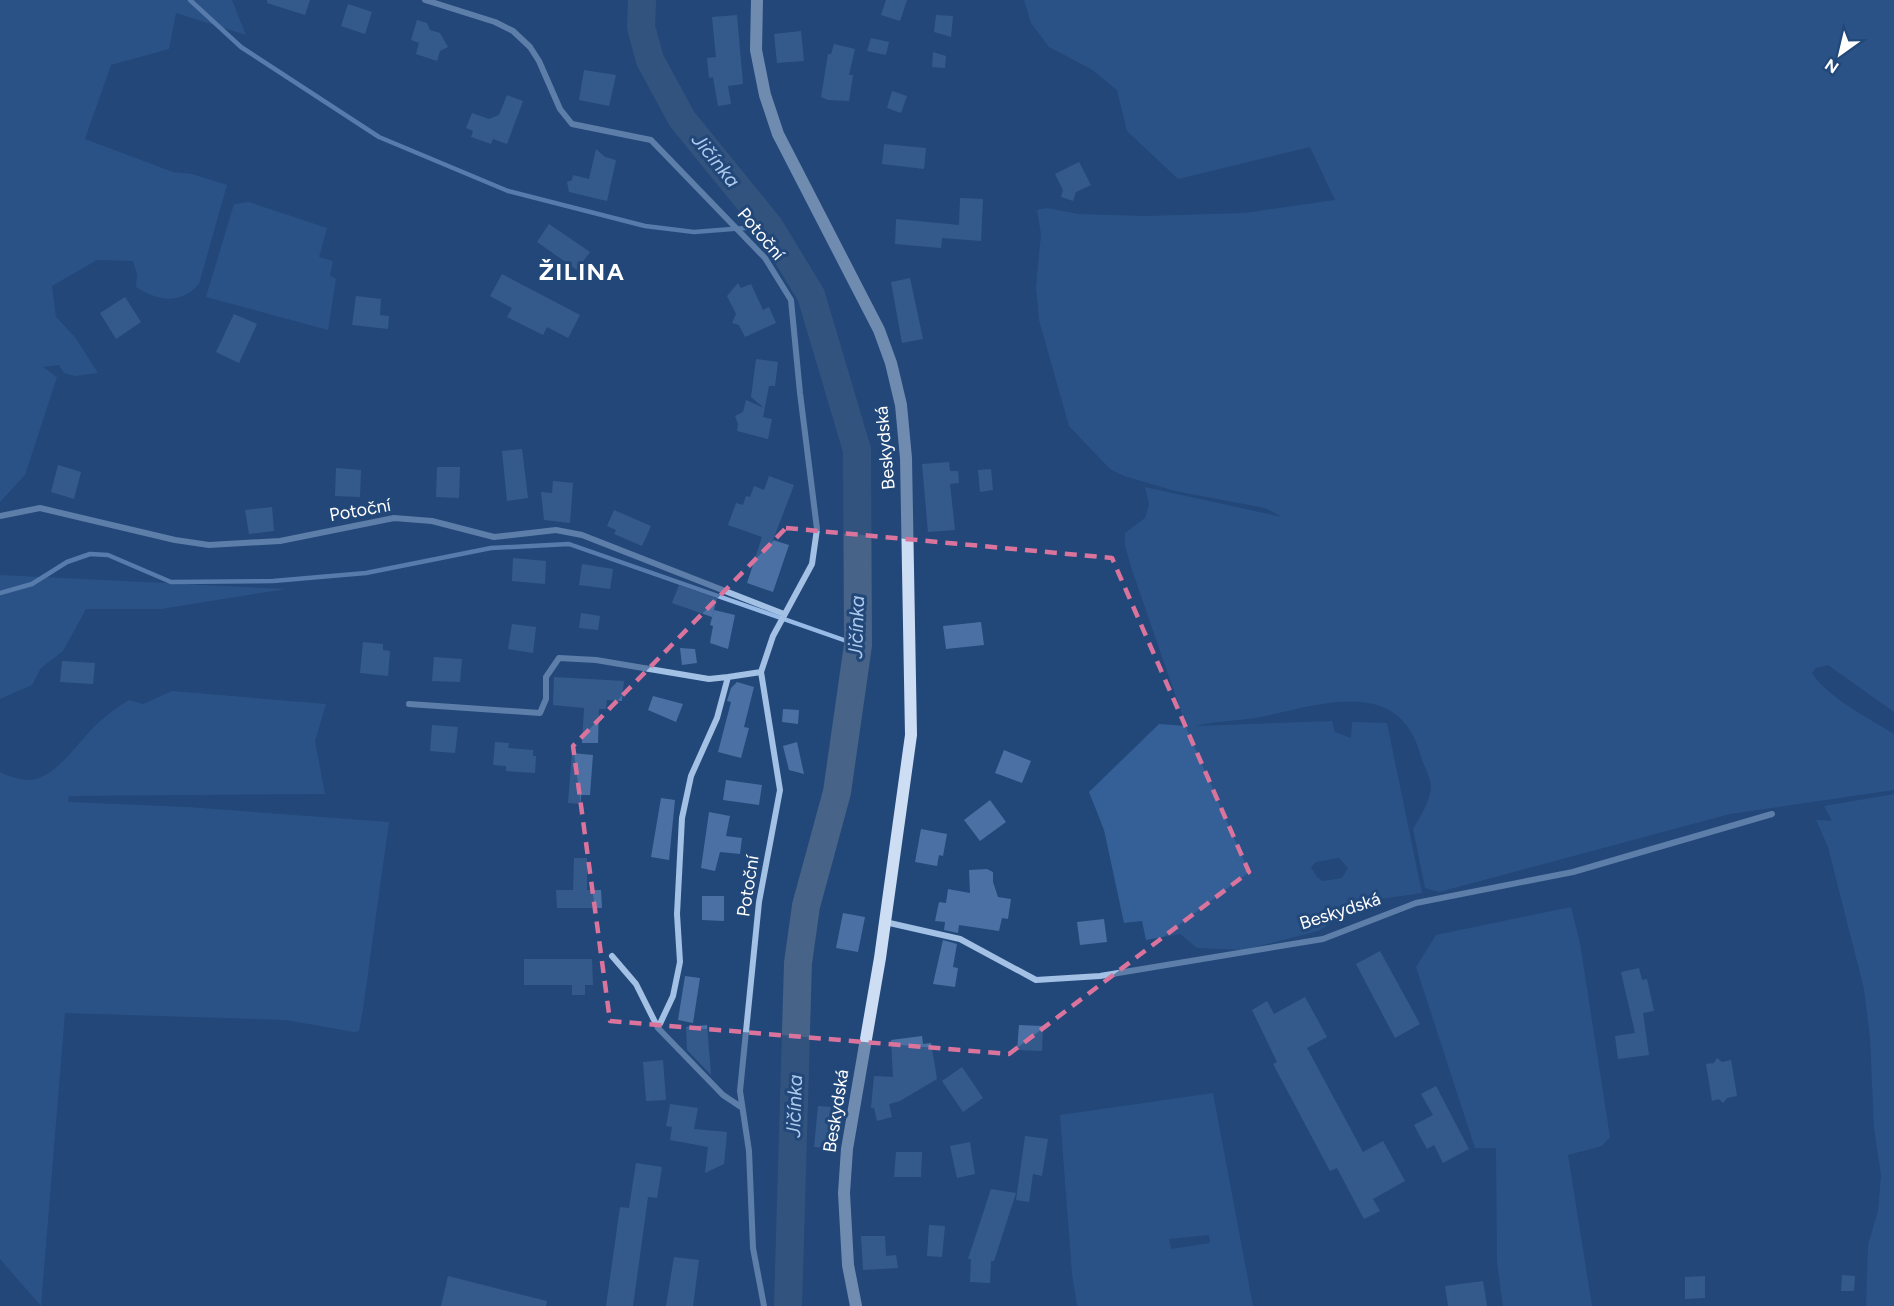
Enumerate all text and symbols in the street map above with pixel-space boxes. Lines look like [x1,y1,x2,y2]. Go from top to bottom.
north arrow [1810,24,1870,84]
text: N [1821,55,1842,77]
water label: Jičínka [686,127,745,192]
street label: Potoční [733,203,790,265]
district label: ŽILINA [539,257,625,286]
street label: Beskydská [870,405,900,491]
street label: Potoční [328,494,393,526]
water label: Jičínka [843,595,869,660]
street label: Potoční [732,853,764,918]
street label: Beskydská [1297,888,1383,934]
street label: Beskydská [819,1068,853,1154]
water label: Jičínka [781,1074,807,1139]

